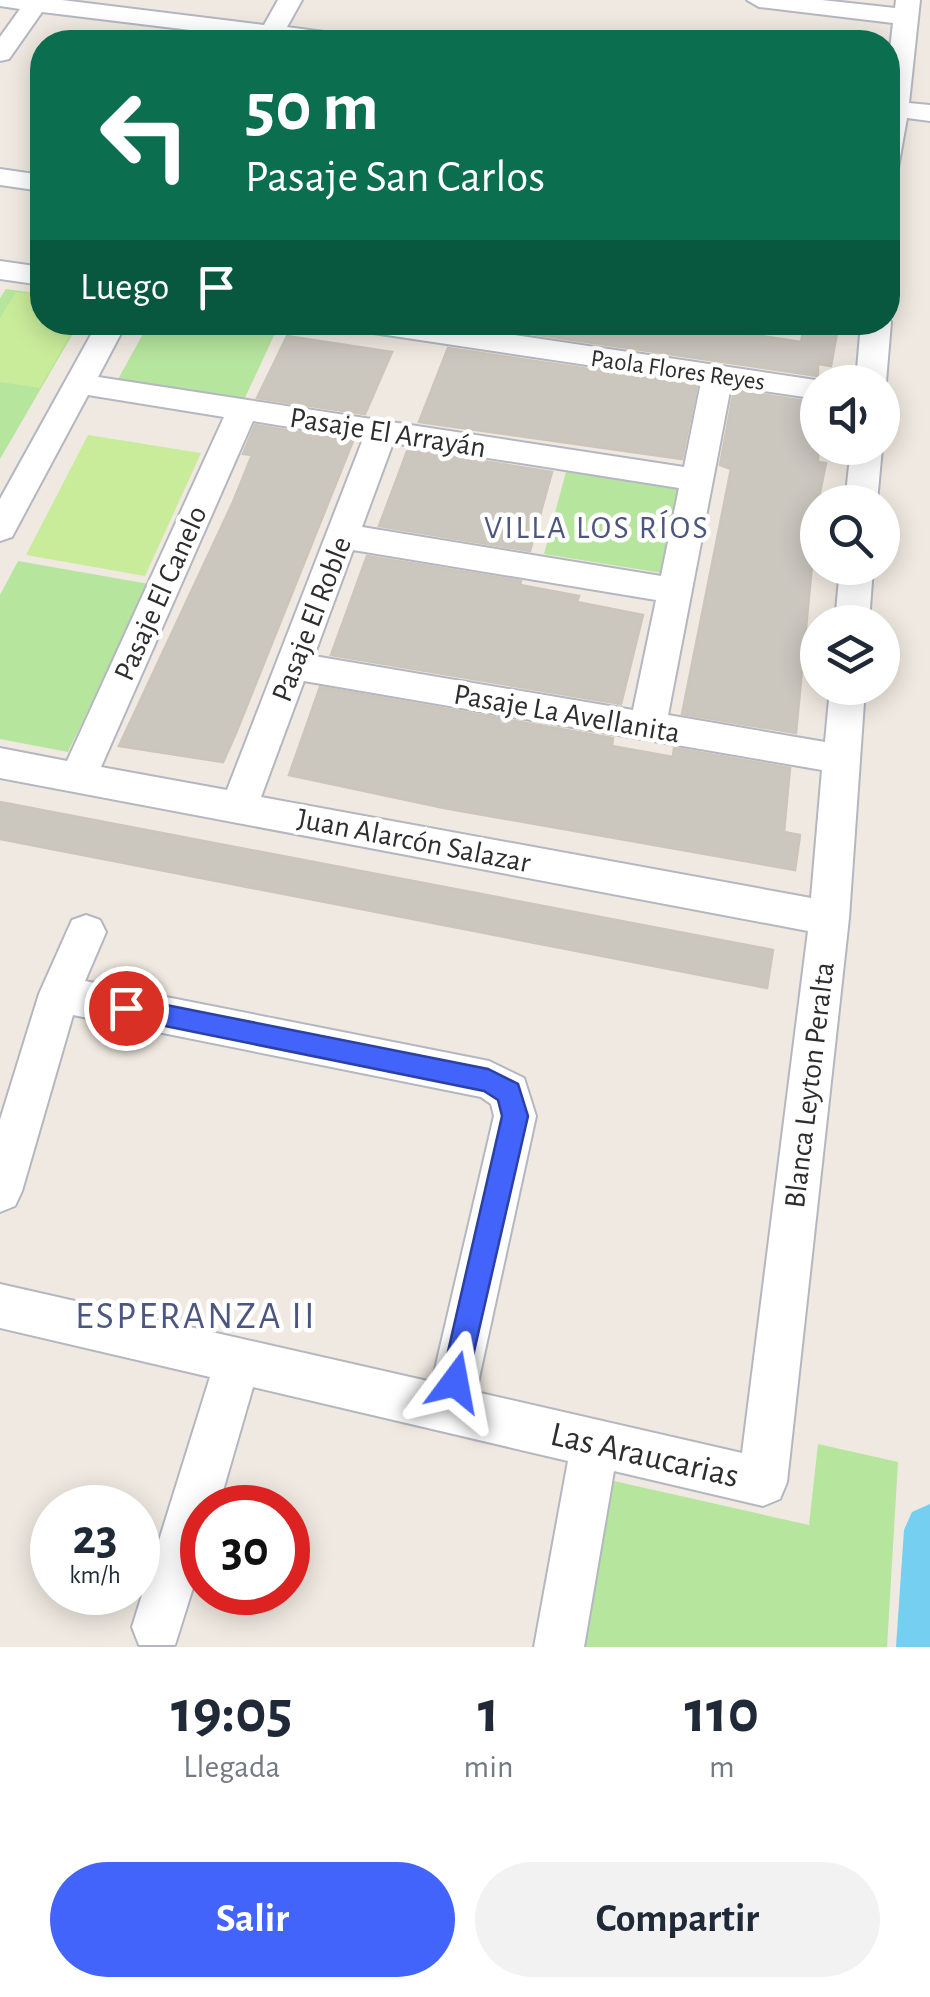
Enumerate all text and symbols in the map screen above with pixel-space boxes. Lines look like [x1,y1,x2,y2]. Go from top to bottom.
icon: left [80,70,210,200]
text: 50 m [245,73,379,143]
text: Pasaje San Carlos [245,155,545,200]
icon: arrive [189,260,244,315]
text: Luego [80,269,169,307]
street label: Paola Flores Reyes [589,346,766,395]
map controls [800,365,900,705]
button: sound [800,365,900,465]
street label: Pasaje El Arrayán [288,403,488,463]
button: search [800,485,900,585]
street label: Pasaje El Canelo [109,502,213,685]
district label: VILLA LOS RÍOS [484,509,710,544]
street label: Pasaje El Roble [267,533,357,706]
button: layers [800,605,900,705]
street label: Pasaje La Avellanita [451,679,682,749]
street label: Juan Alarcón Salazar [295,804,533,878]
street label: Blanca Leyton Peralta [780,960,840,1210]
pin [84,966,169,1051]
icon: arrive [99,981,154,1036]
district label: ESPERANZA II [75,1298,317,1336]
position arrow [403,1330,507,1434]
street label: Las Araucarias [547,1417,742,1494]
speed limit sign: 30 [180,1485,310,1615]
text: 23 [72,1513,118,1563]
text: km/h [69,1563,121,1588]
text: 19:05 [171,1683,293,1743]
text: 1 [478,1683,499,1743]
text: 110 [684,1683,759,1743]
text: Llegada [183,1751,280,1783]
text: min [464,1751,513,1783]
text: m [709,1751,734,1783]
button: Salir [50,1862,455,1977]
button: Compartir [475,1862,880,1977]

